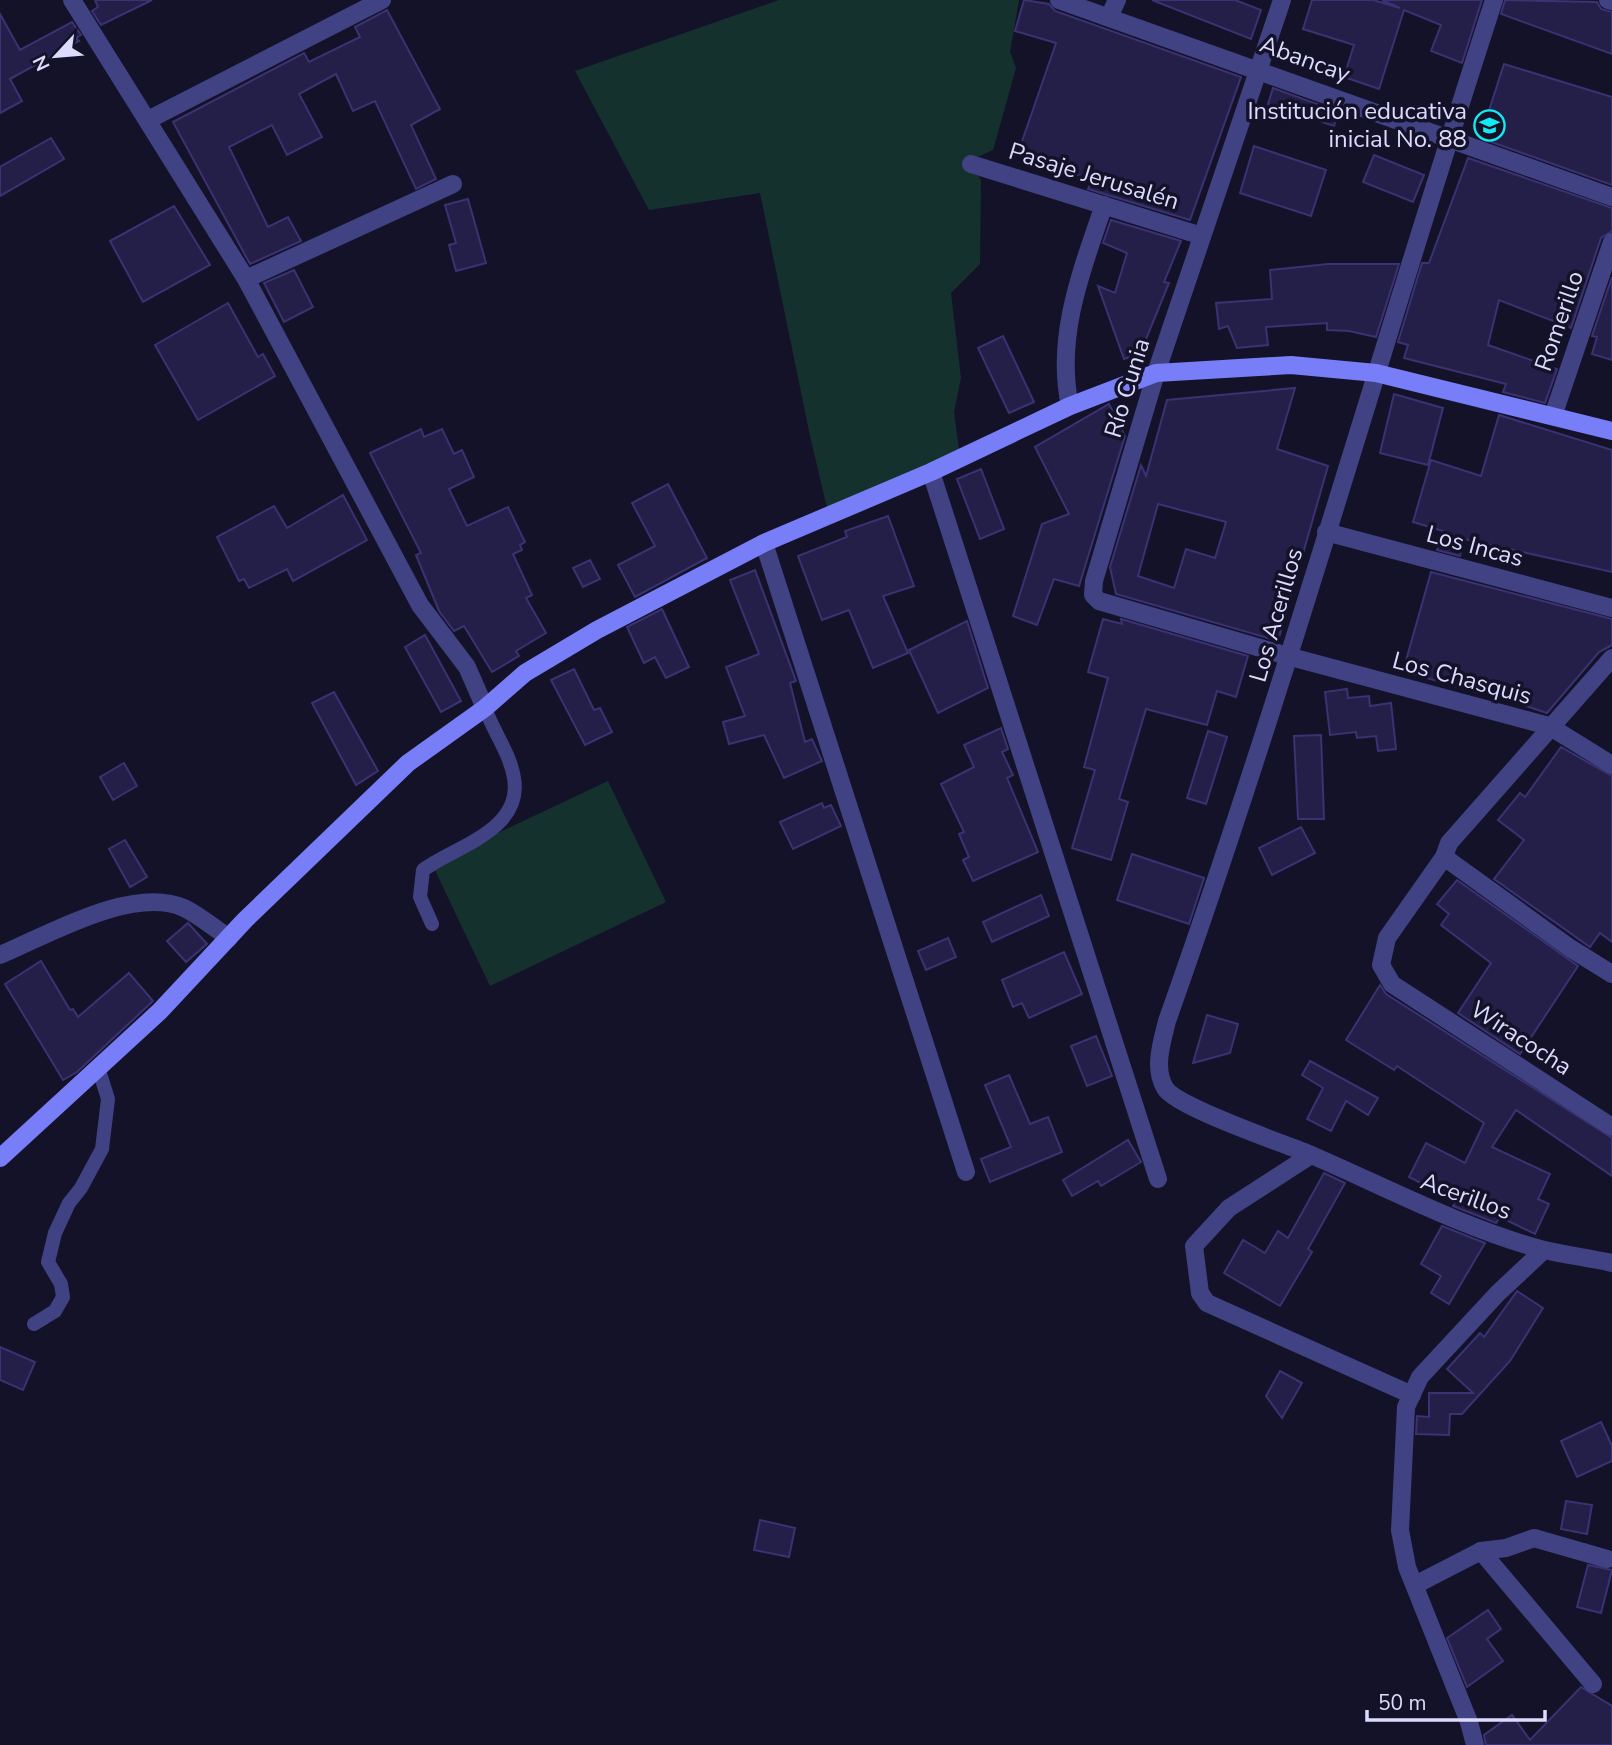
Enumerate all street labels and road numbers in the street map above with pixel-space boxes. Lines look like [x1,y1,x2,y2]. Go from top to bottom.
street label: Abancay [1255,28,1355,90]
street label: Pasaje Jerusalén [1005,135,1183,217]
street label: Romerillo [1527,267,1591,375]
street label: Río Cunia [1097,334,1157,442]
street label: Los Incas [1423,518,1527,574]
street label: Los Acerillos [1242,544,1310,686]
street label: Los Chasquis [1389,644,1535,712]
street label: Wiracocha [1464,993,1578,1083]
street label: Acerillos [1416,1165,1516,1227]

